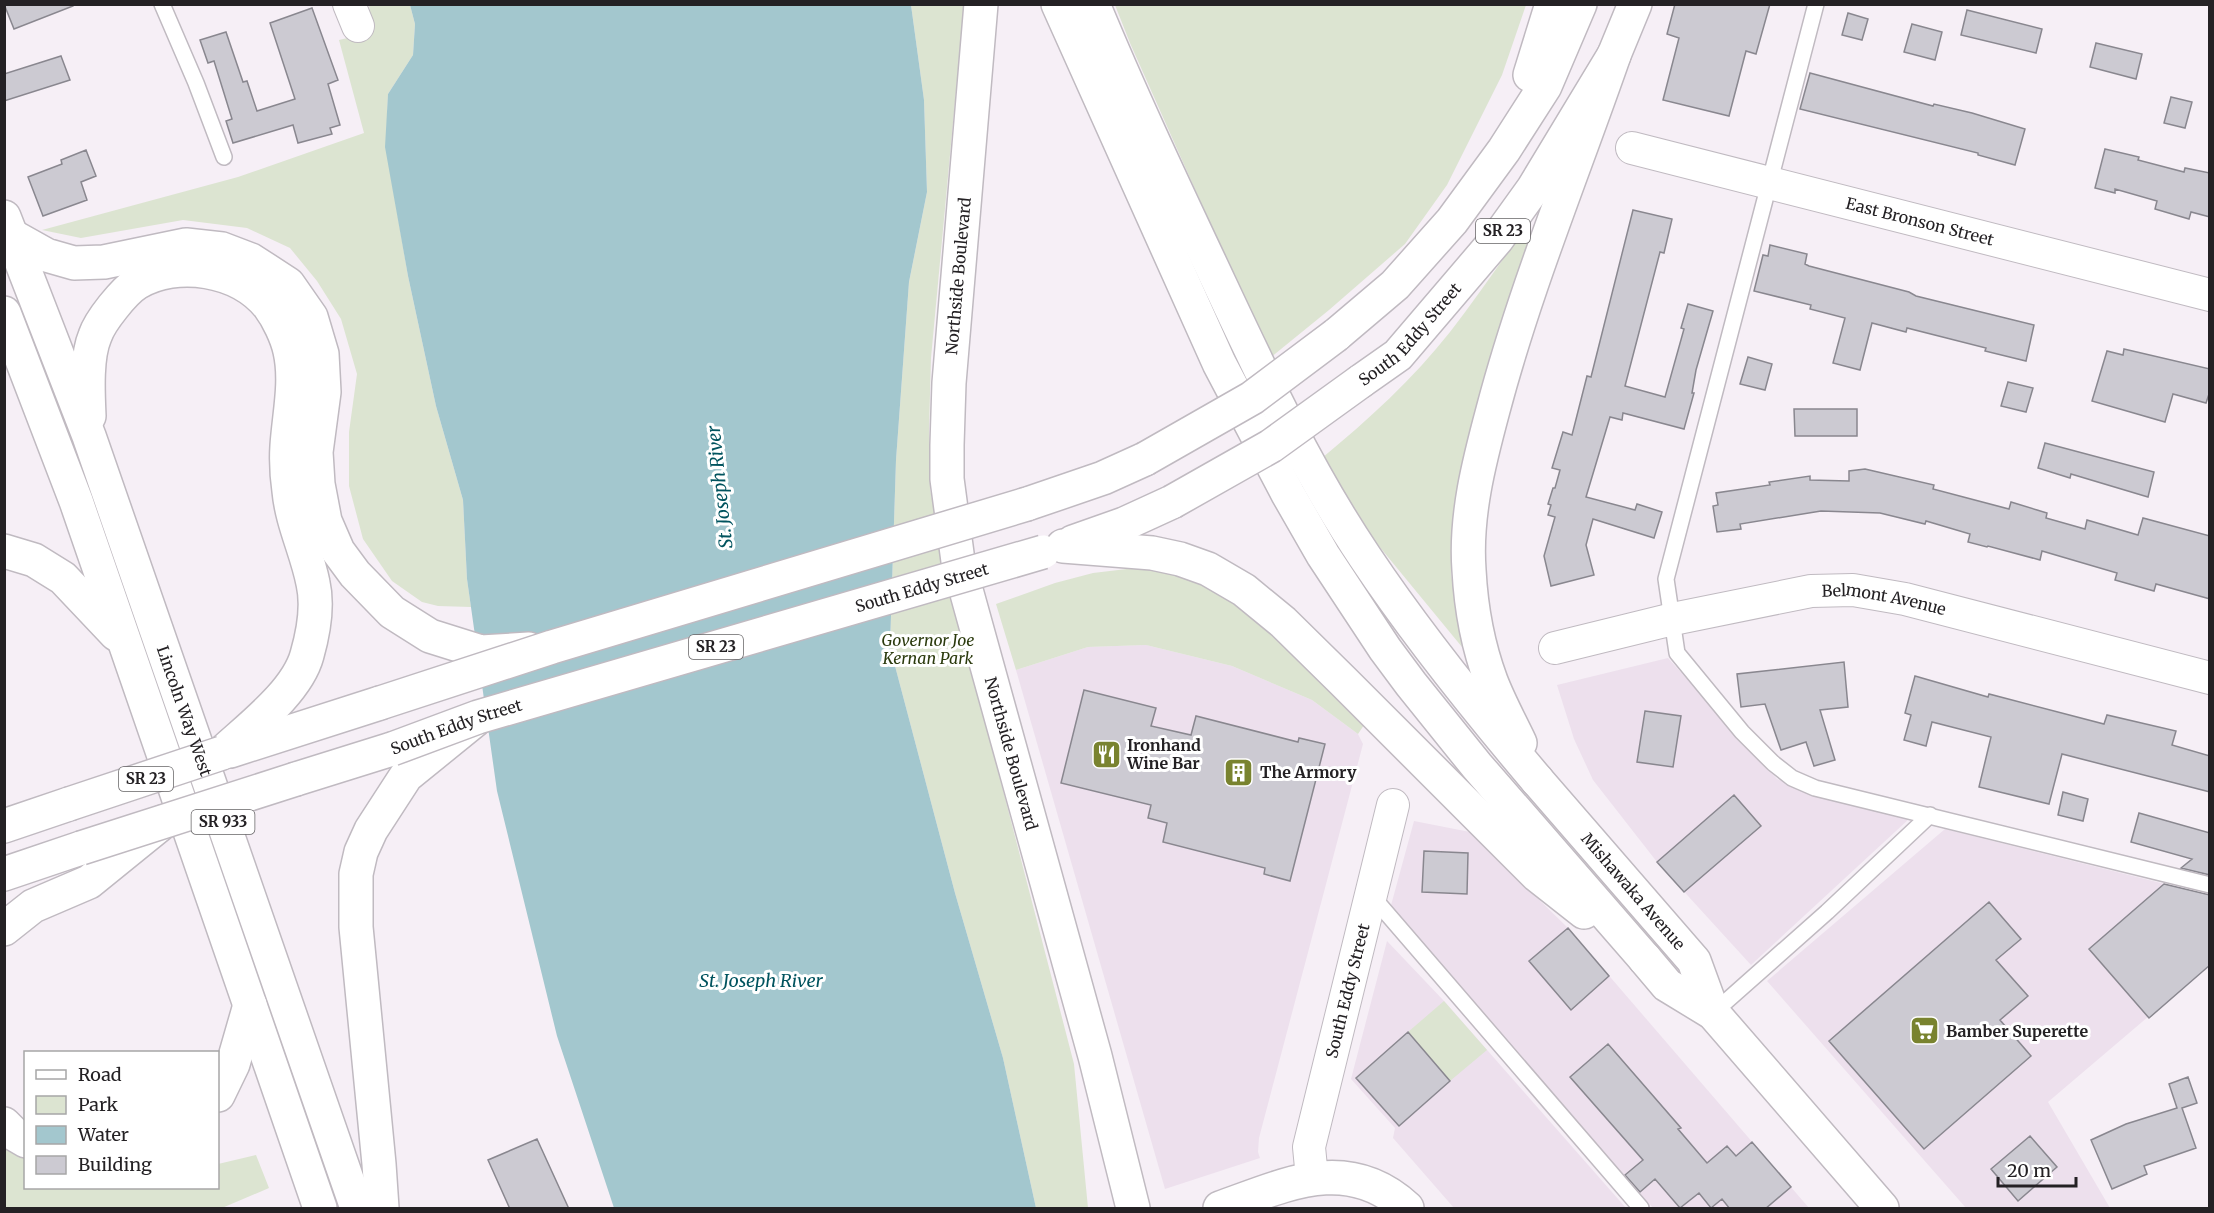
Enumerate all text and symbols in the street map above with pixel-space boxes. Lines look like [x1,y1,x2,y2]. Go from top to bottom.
street label: East Bronson Street [1844,193,1997,250]
street label: Northside Boulevard [941,196,975,356]
road number: SR 23 [1476,219,1530,243]
street label: South Eddy Street [1354,278,1466,390]
water label: St. Joseph River [702,424,737,550]
street label: South Eddy Street [853,558,991,616]
street label: Belmont Avenue [1821,579,1948,619]
park label: Governor Joe Kernan Park [881,630,975,668]
road number: SR 23 [689,635,743,659]
street label: Lincoln Way West [153,643,217,780]
street label: Northside Boulevard [981,675,1042,833]
street label: South Eddy Street [388,695,525,759]
place label: Ironhand Wine Bar [1126,735,1201,773]
restaurant icon: Ironhand Wine Bar [1090,738,1122,770]
building icon: The Armory [1223,756,1255,788]
place label: The Armory [1260,762,1357,782]
road number: SR 23 [119,767,173,791]
road number: SR 933 [192,810,254,834]
street label: Mishawaka Avenue [1577,828,1690,954]
street label: South Eddy Street [1321,921,1374,1060]
water label: St. Joseph River [699,969,823,992]
supermarket icon: Bamber Superette [1909,1015,1941,1047]
place label: Bamber Superette [1946,1021,2088,1041]
legend [24,1051,219,1189]
text: Road [78,1063,122,1086]
text: Park [78,1093,119,1116]
text: Water [77,1123,129,1146]
scale bar [1998,1150,2076,1188]
text: Building [78,1153,152,1176]
text: 20 m [2007,1159,2051,1182]

